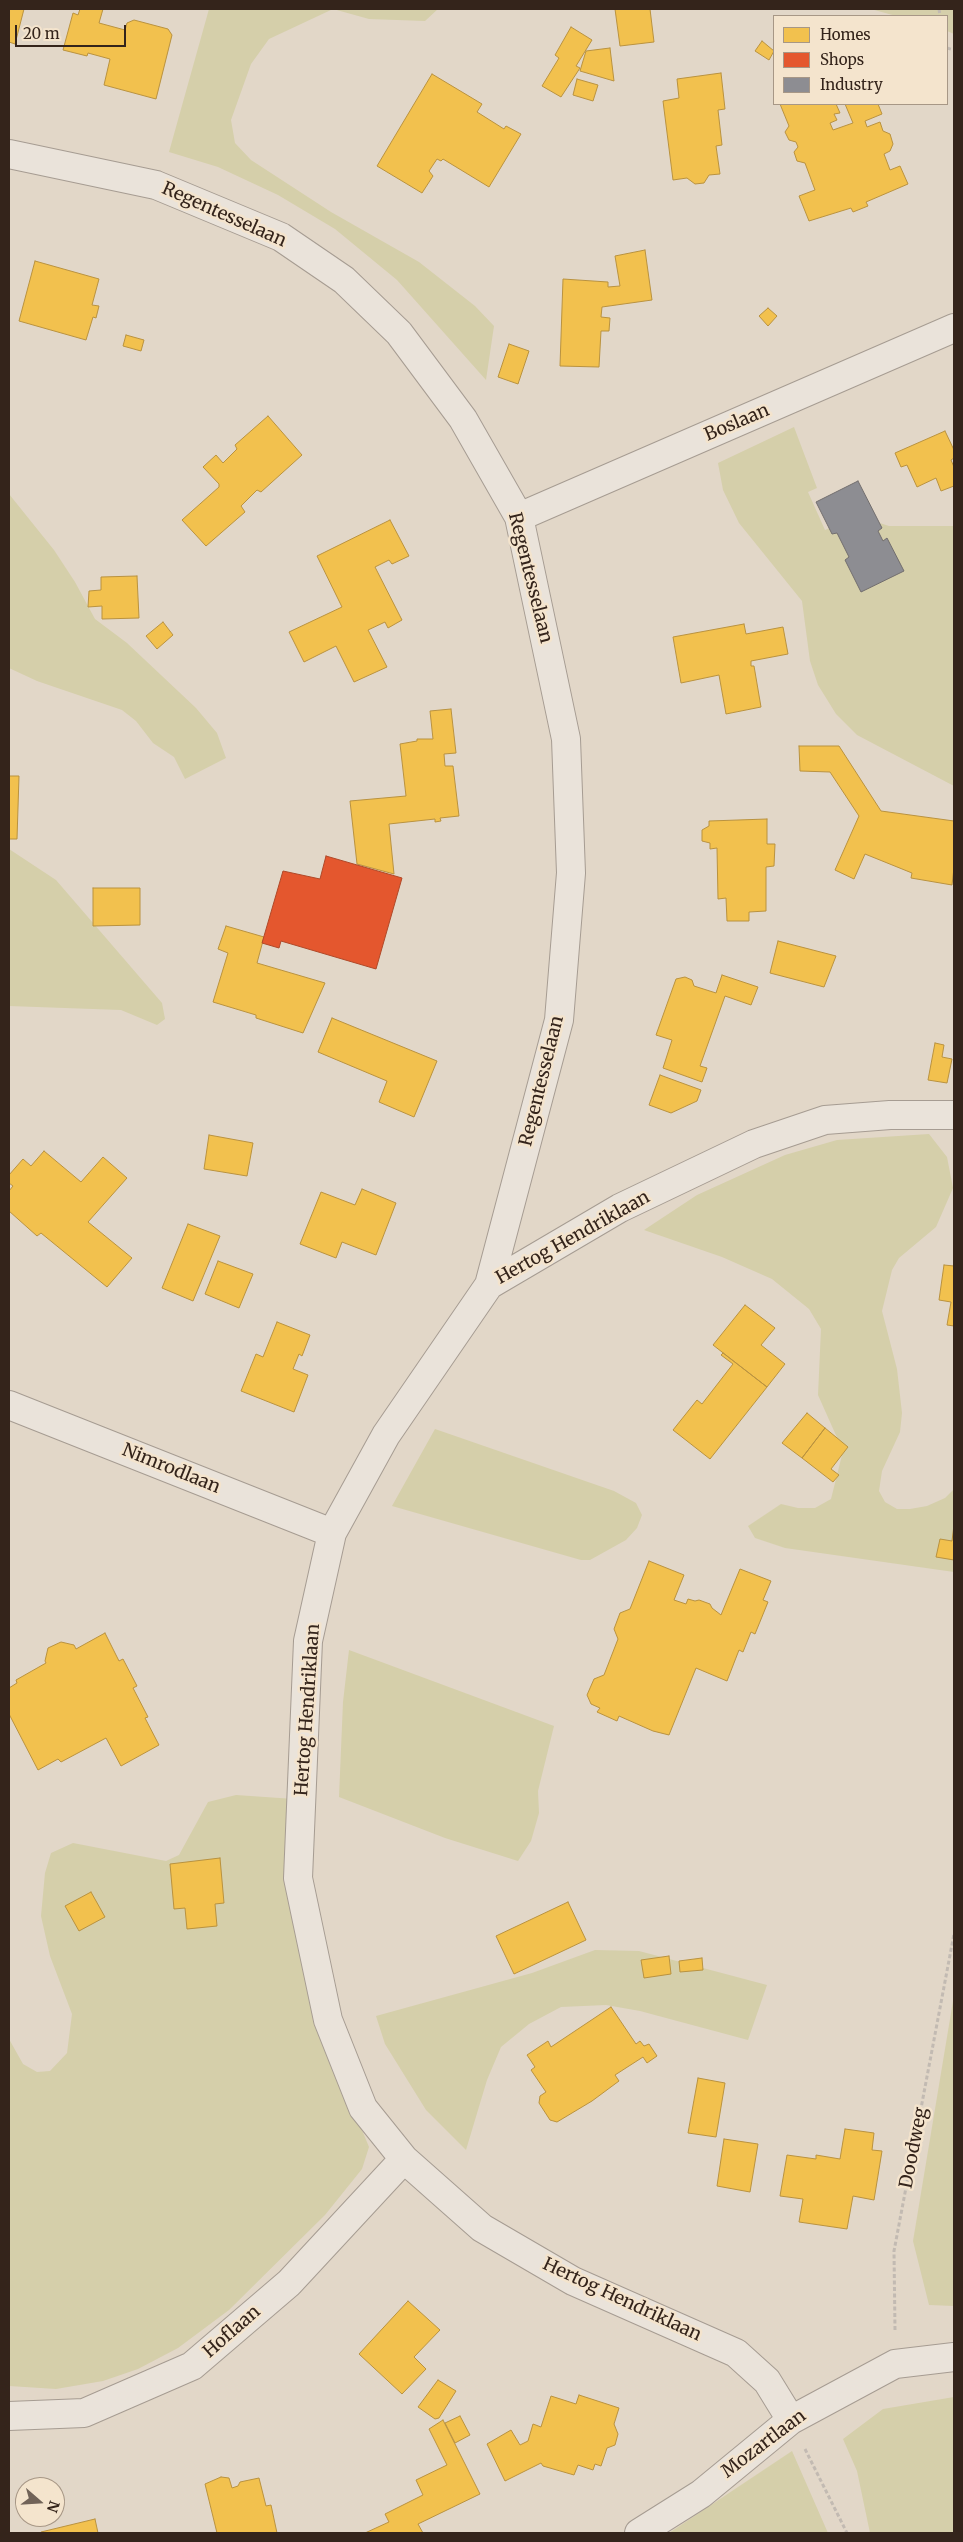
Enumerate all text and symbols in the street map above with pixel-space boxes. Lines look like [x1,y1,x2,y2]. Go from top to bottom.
scale bar [18,15,129,47]
legend [773,15,948,105]
text: 20 m [23,24,60,43]
text: Homes [820,25,871,44]
text: Shops [820,50,864,69]
text: Industry [820,75,883,94]
street label: Regentesselaan [158,178,290,252]
street label: Boslaan [701,400,773,446]
street label: Regentesselaan [503,510,557,646]
street label: Regentesselaan [515,1013,569,1149]
street label: Hertog Hendriklaan [492,1187,654,1289]
street label: Nimrodlaan [119,1440,223,1498]
street label: Hertog Hendriklaan [291,1623,325,1797]
street label: Doodweg [896,2106,932,2190]
street label: Hertog Hendriklaan [539,2254,705,2346]
street label: Hoflaan [199,2301,265,2363]
street label: Mozartlaan [718,2405,810,2483]
north arrow [15,2477,65,2527]
text: N [43,2498,64,2515]

